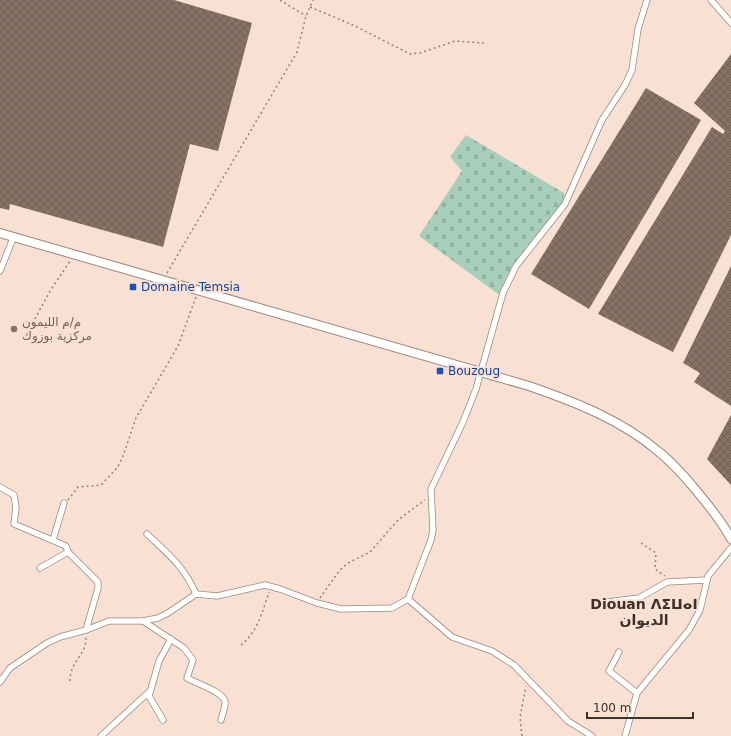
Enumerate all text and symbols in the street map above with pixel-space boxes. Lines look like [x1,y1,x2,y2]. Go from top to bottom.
place label: Domaine Temsia [141,280,240,294]
marker: Domaine Temsia [128,282,138,292]
place label: م/م الليمون مركزية بوزوك [22,315,92,344]
marker: م/م الليمون مركزية بوزوك [9,324,19,334]
place label: Bouzoug [448,364,500,378]
marker: Bouzoug [435,366,445,376]
district label: Diouan ⴷⵉⵡⴰⵏ الديوان [590,596,698,629]
scale bar [587,694,693,720]
text: 100 m [593,701,631,715]

